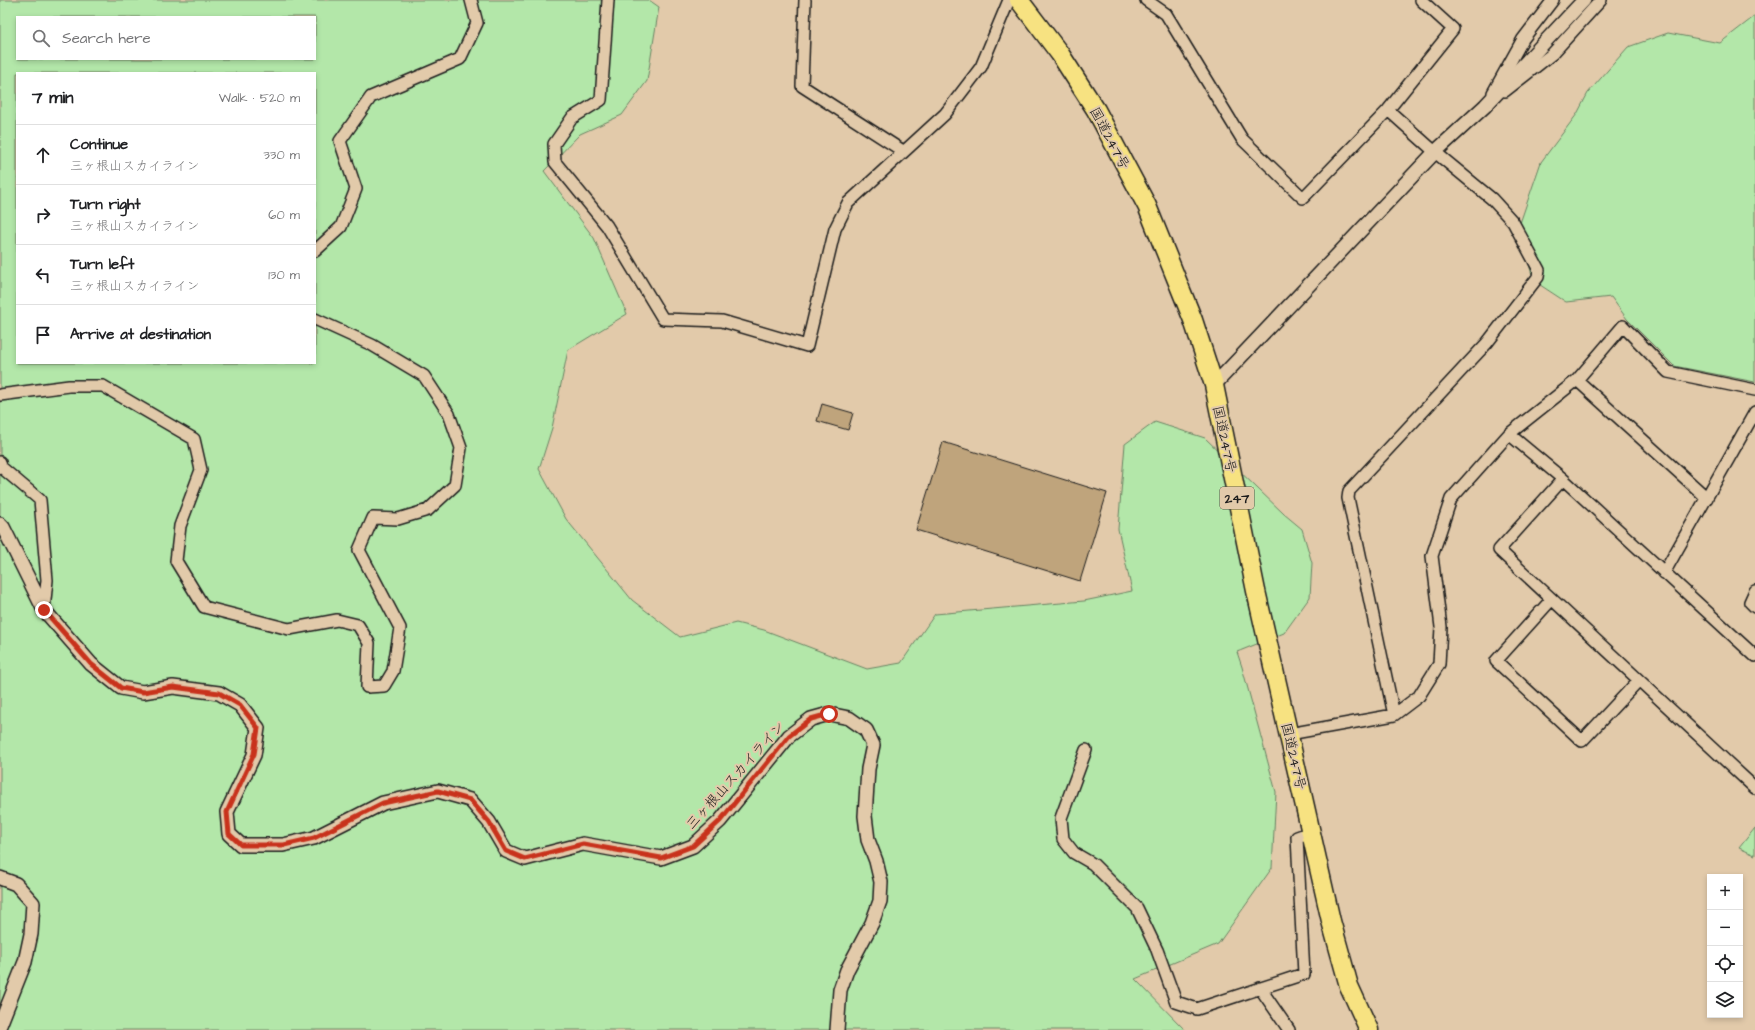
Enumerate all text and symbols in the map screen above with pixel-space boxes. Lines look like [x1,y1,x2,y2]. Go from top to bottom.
search box [16,16,316,60]
icon: search [30,27,52,49]
text: Search here [62,28,151,49]
text: 7 min [32,86,74,110]
text: Walk · 520 m [219,89,300,107]
street label: 国道247号 [1084,104,1134,173]
text: Continue [70,134,128,155]
icon: ahead [32,144,54,166]
text: 330 m [263,146,300,164]
text: 三ヶ根山スカイライン [70,157,199,175]
text: Turn right [70,194,141,215]
icon: right [32,204,54,226]
text: 60 m [268,206,300,224]
text: 三ヶ根山スカイライン [70,217,199,235]
text: Turn left [70,254,134,275]
icon: left [32,264,54,286]
text: 130 m [268,266,300,284]
text: 三ヶ根山スカイライン [70,277,199,295]
icon: arrive [32,324,54,346]
text: Arrive at destination [70,324,211,345]
street label: 国道247号 [1207,404,1241,475]
road number: 247 [1220,487,1254,509]
route end [35,601,53,619]
route start [820,705,838,723]
street label: 三ヶ根山スカイライン [682,717,790,834]
street label: 国道247号 [1276,721,1310,792]
map controls [1707,874,1743,1018]
button: + [1707,874,1743,910]
button: − [1707,910,1743,946]
button: locate [1707,946,1743,982]
button: layers [1707,982,1743,1018]

